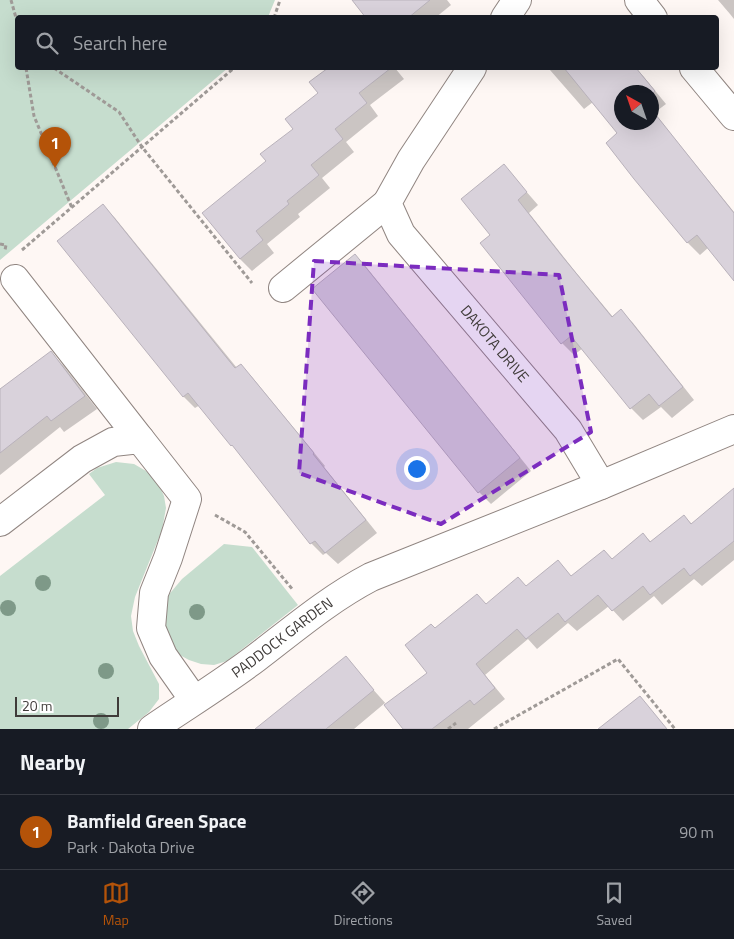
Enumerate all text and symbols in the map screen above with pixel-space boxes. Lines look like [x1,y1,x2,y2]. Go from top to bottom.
search box [15,15,719,70]
text: Search here [73,28,167,57]
icon: search [33,29,61,57]
north arrow [614,85,659,130]
pin: 1 [39,127,71,168]
street label: DAKOTA DRIVE [455,300,535,387]
your location [404,456,430,482]
street label: PADDOCK GARDEN [226,591,337,683]
scale bar [15,694,119,717]
text: 20 m [22,695,52,716]
text: Nearby [20,746,85,778]
text: Bamfield Green Space [67,806,247,835]
text: 1 [32,820,40,844]
text: 90 m [679,820,714,844]
text: Park · Dakota Drive [67,835,194,859]
tab: Map [102,879,130,930]
tab: Directions [333,879,393,930]
tab: Saved [597,879,632,930]

